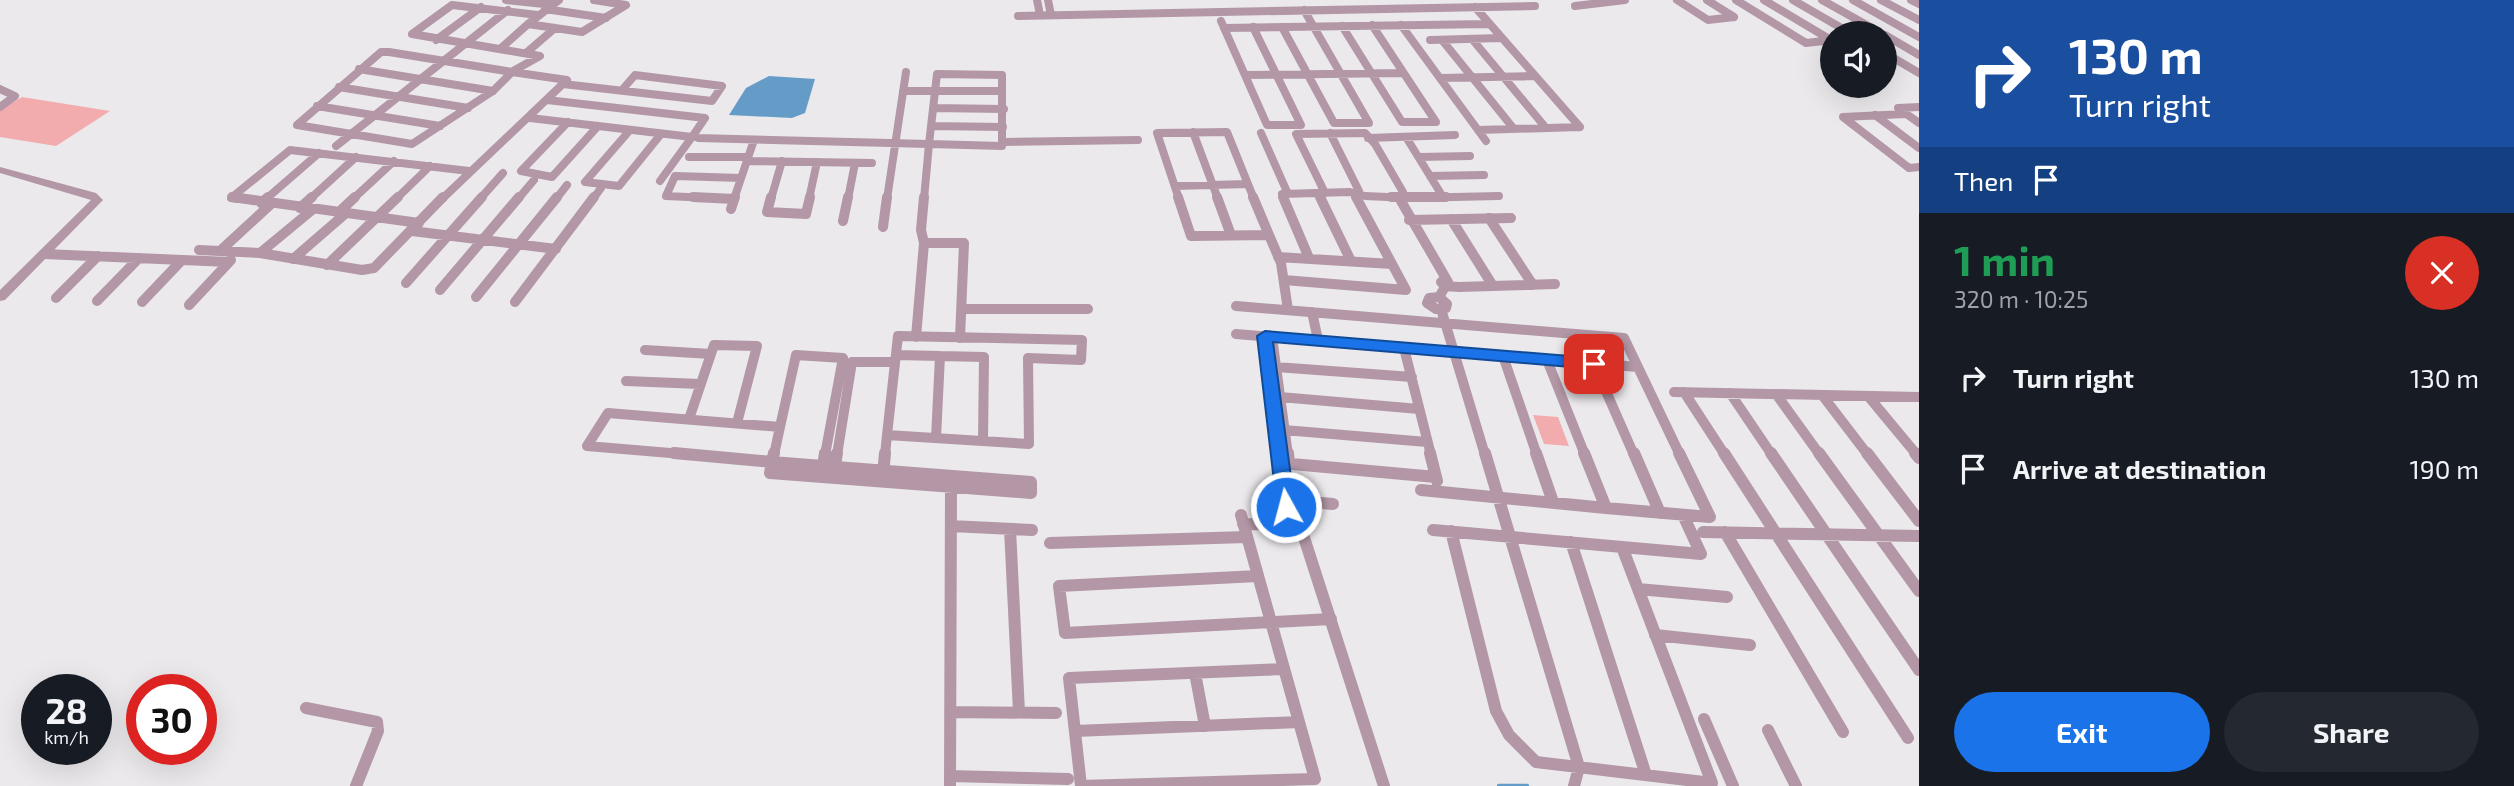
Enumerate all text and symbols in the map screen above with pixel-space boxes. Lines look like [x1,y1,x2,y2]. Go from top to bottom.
map controls [1820,21,1897,98]
button: sound [1820,21,1897,98]
text: 130 m [2069,25,2203,84]
icon: right [1954,28,2045,119]
text: Turn right [2069,85,2211,123]
icon: arrive [2027,161,2065,199]
text: Then [1954,165,2013,196]
text: 1 min [1954,234,2055,284]
button: close [2405,236,2479,310]
text: 320 m · 10:25 [1954,285,2088,313]
pin [1564,334,1624,394]
icon: arrive [1575,345,1613,383]
icon: right [1954,359,1992,397]
text: Turn right [2013,362,2134,393]
text: 130 m [2410,362,2479,393]
icon: arrive [1954,450,1992,488]
text: Arrive at destination [2013,453,2266,484]
text: 190 m [2410,453,2479,484]
position arrow [1249,470,1323,544]
speed limit sign: 30 [126,674,217,765]
text: 28 [45,689,88,731]
button: Exit [1954,692,2210,772]
button: Share [2224,692,2479,772]
text: km/h [44,726,89,748]

